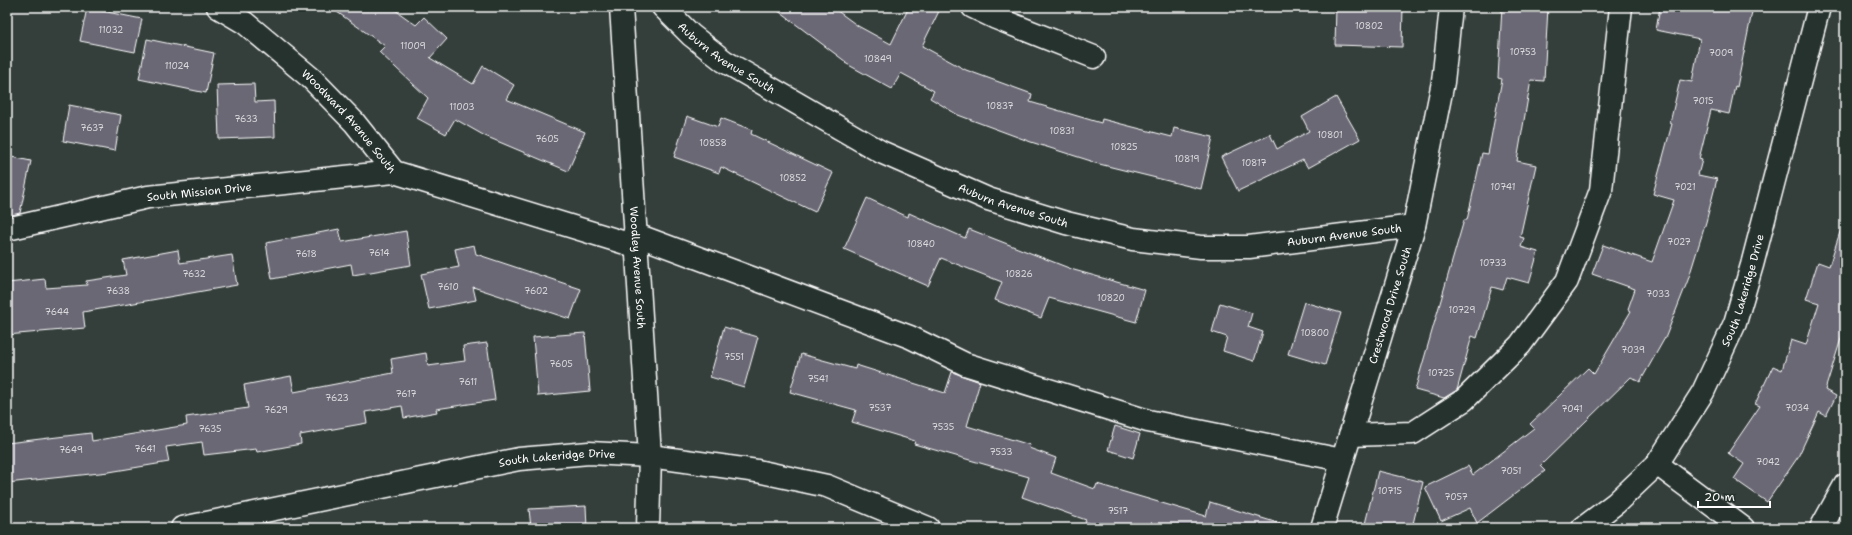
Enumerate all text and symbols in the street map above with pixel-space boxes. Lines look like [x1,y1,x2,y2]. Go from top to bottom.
street label: Auburn Avenue South [675,19,778,97]
house number: 10802 [1355,20,1383,32]
house number: 11032 [99,24,123,36]
house number: 11009 [400,40,426,52]
house number: 10753 [1510,46,1536,58]
house number: 7009 [1709,47,1733,59]
house number: 10849 [864,53,892,65]
house number: 11024 [165,60,189,72]
street label: Woodward Avenue South [298,66,399,177]
house number: 7015 [1692,95,1714,107]
house number: 10837 [986,100,1014,112]
house number: 11003 [449,101,475,113]
house number: 7633 [234,113,258,125]
house number: 7637 [80,122,104,134]
house number: 10831 [1049,125,1075,137]
house number: 10801 [1317,129,1343,141]
house number: 7605 [535,133,559,145]
house number: 10858 [699,137,727,149]
house number: 10825 [1110,141,1138,153]
house number: 10819 [1174,153,1200,165]
house number: 10817 [1241,157,1267,169]
house number: 10852 [779,172,807,184]
street label: South Mission Drive [146,180,252,205]
street label: Auburn Avenue South [956,180,1070,231]
house number: 10741 [1491,181,1515,193]
house number: 7021 [1674,181,1696,193]
street label: Woodley Avenue South [626,206,649,329]
street label: Auburn Avenue South [1286,221,1403,250]
street label: South Lakeridge Drive [1718,233,1768,349]
house number: 7027 [1667,236,1691,248]
house number: 10840 [907,238,935,250]
street label: Crestwood Drive South [1365,245,1415,366]
house number: 7614 [368,247,390,259]
house number: 7618 [295,248,317,260]
house number: 10733 [1479,257,1507,269]
house number: 7632 [182,268,206,280]
house number: 10826 [1005,268,1033,280]
house number: 7610 [437,281,459,293]
house number: 7638 [106,285,130,297]
house number: 7602 [524,285,548,297]
house number: 7033 [1646,288,1670,300]
house number: 10820 [1097,292,1125,304]
house number: 10729 [1448,304,1476,316]
house number: 7644 [45,306,69,318]
house number: 10800 [1301,327,1329,339]
house number: 7039 [1621,344,1645,356]
house number: 7551 [724,351,744,363]
house number: 7605 [549,358,573,370]
house number: 10725 [1428,367,1454,379]
house number: 7541 [808,373,828,385]
house number: 7611 [459,376,477,388]
house number: 7617 [395,388,417,400]
house number: 7623 [325,392,349,404]
house number: 7537 [869,402,891,414]
house number: 7034 [1785,402,1809,414]
house number: 7041 [1561,403,1583,415]
house number: 7629 [264,404,288,416]
house number: 7535 [932,421,954,433]
house number: 7635 [198,423,222,435]
house number: 7641 [134,443,156,455]
house number: 7649 [59,444,83,456]
street label: South Lakeridge Drive [497,446,616,471]
house number: 7533 [989,446,1013,458]
house number: 7042 [1756,456,1780,468]
house number: 7051 [1500,465,1522,477]
scale bar [1698,483,1770,509]
house number: 10715 [1378,485,1402,497]
text: 20 m [1704,489,1735,505]
house number: 7057 [1444,491,1468,503]
house number: 7517 [1108,505,1128,517]

